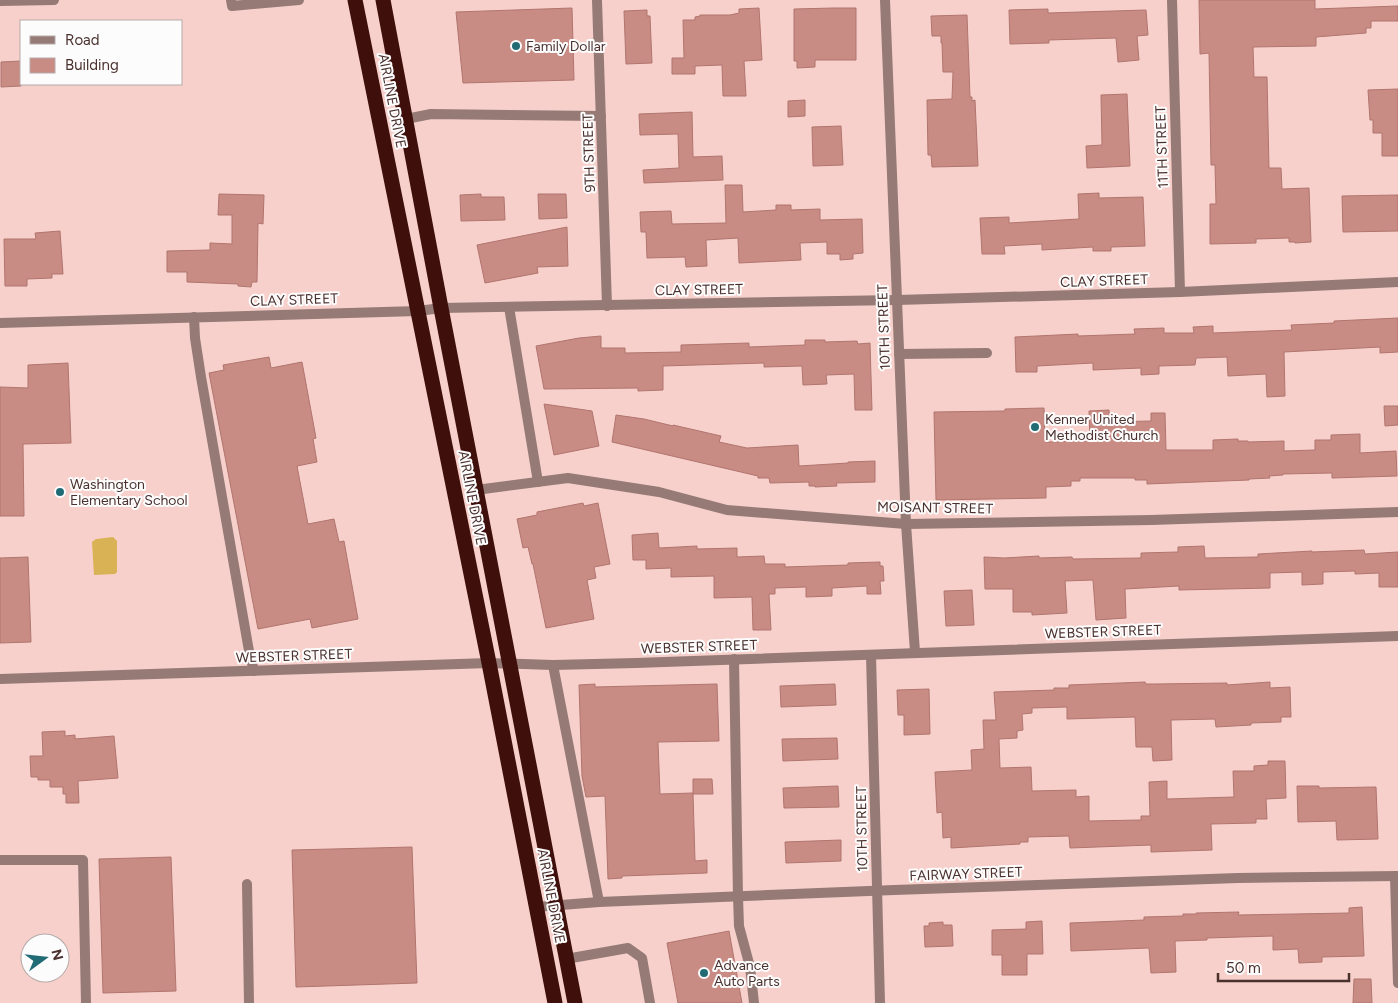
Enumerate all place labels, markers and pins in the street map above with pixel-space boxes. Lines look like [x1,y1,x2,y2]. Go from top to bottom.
place label: Family Dollar [526,38,606,55]
marker: Family Dollar [510,40,522,52]
place label: Kenner United Methodist Church [1045,411,1158,444]
marker: Kenner United Methodist Church [1029,421,1041,433]
place label: Washington Elementary School [70,476,188,509]
marker: Washington Elementary School [54,486,66,498]
place label: Advance Auto Parts [714,957,780,990]
marker: Advance Auto Parts [698,967,710,979]

